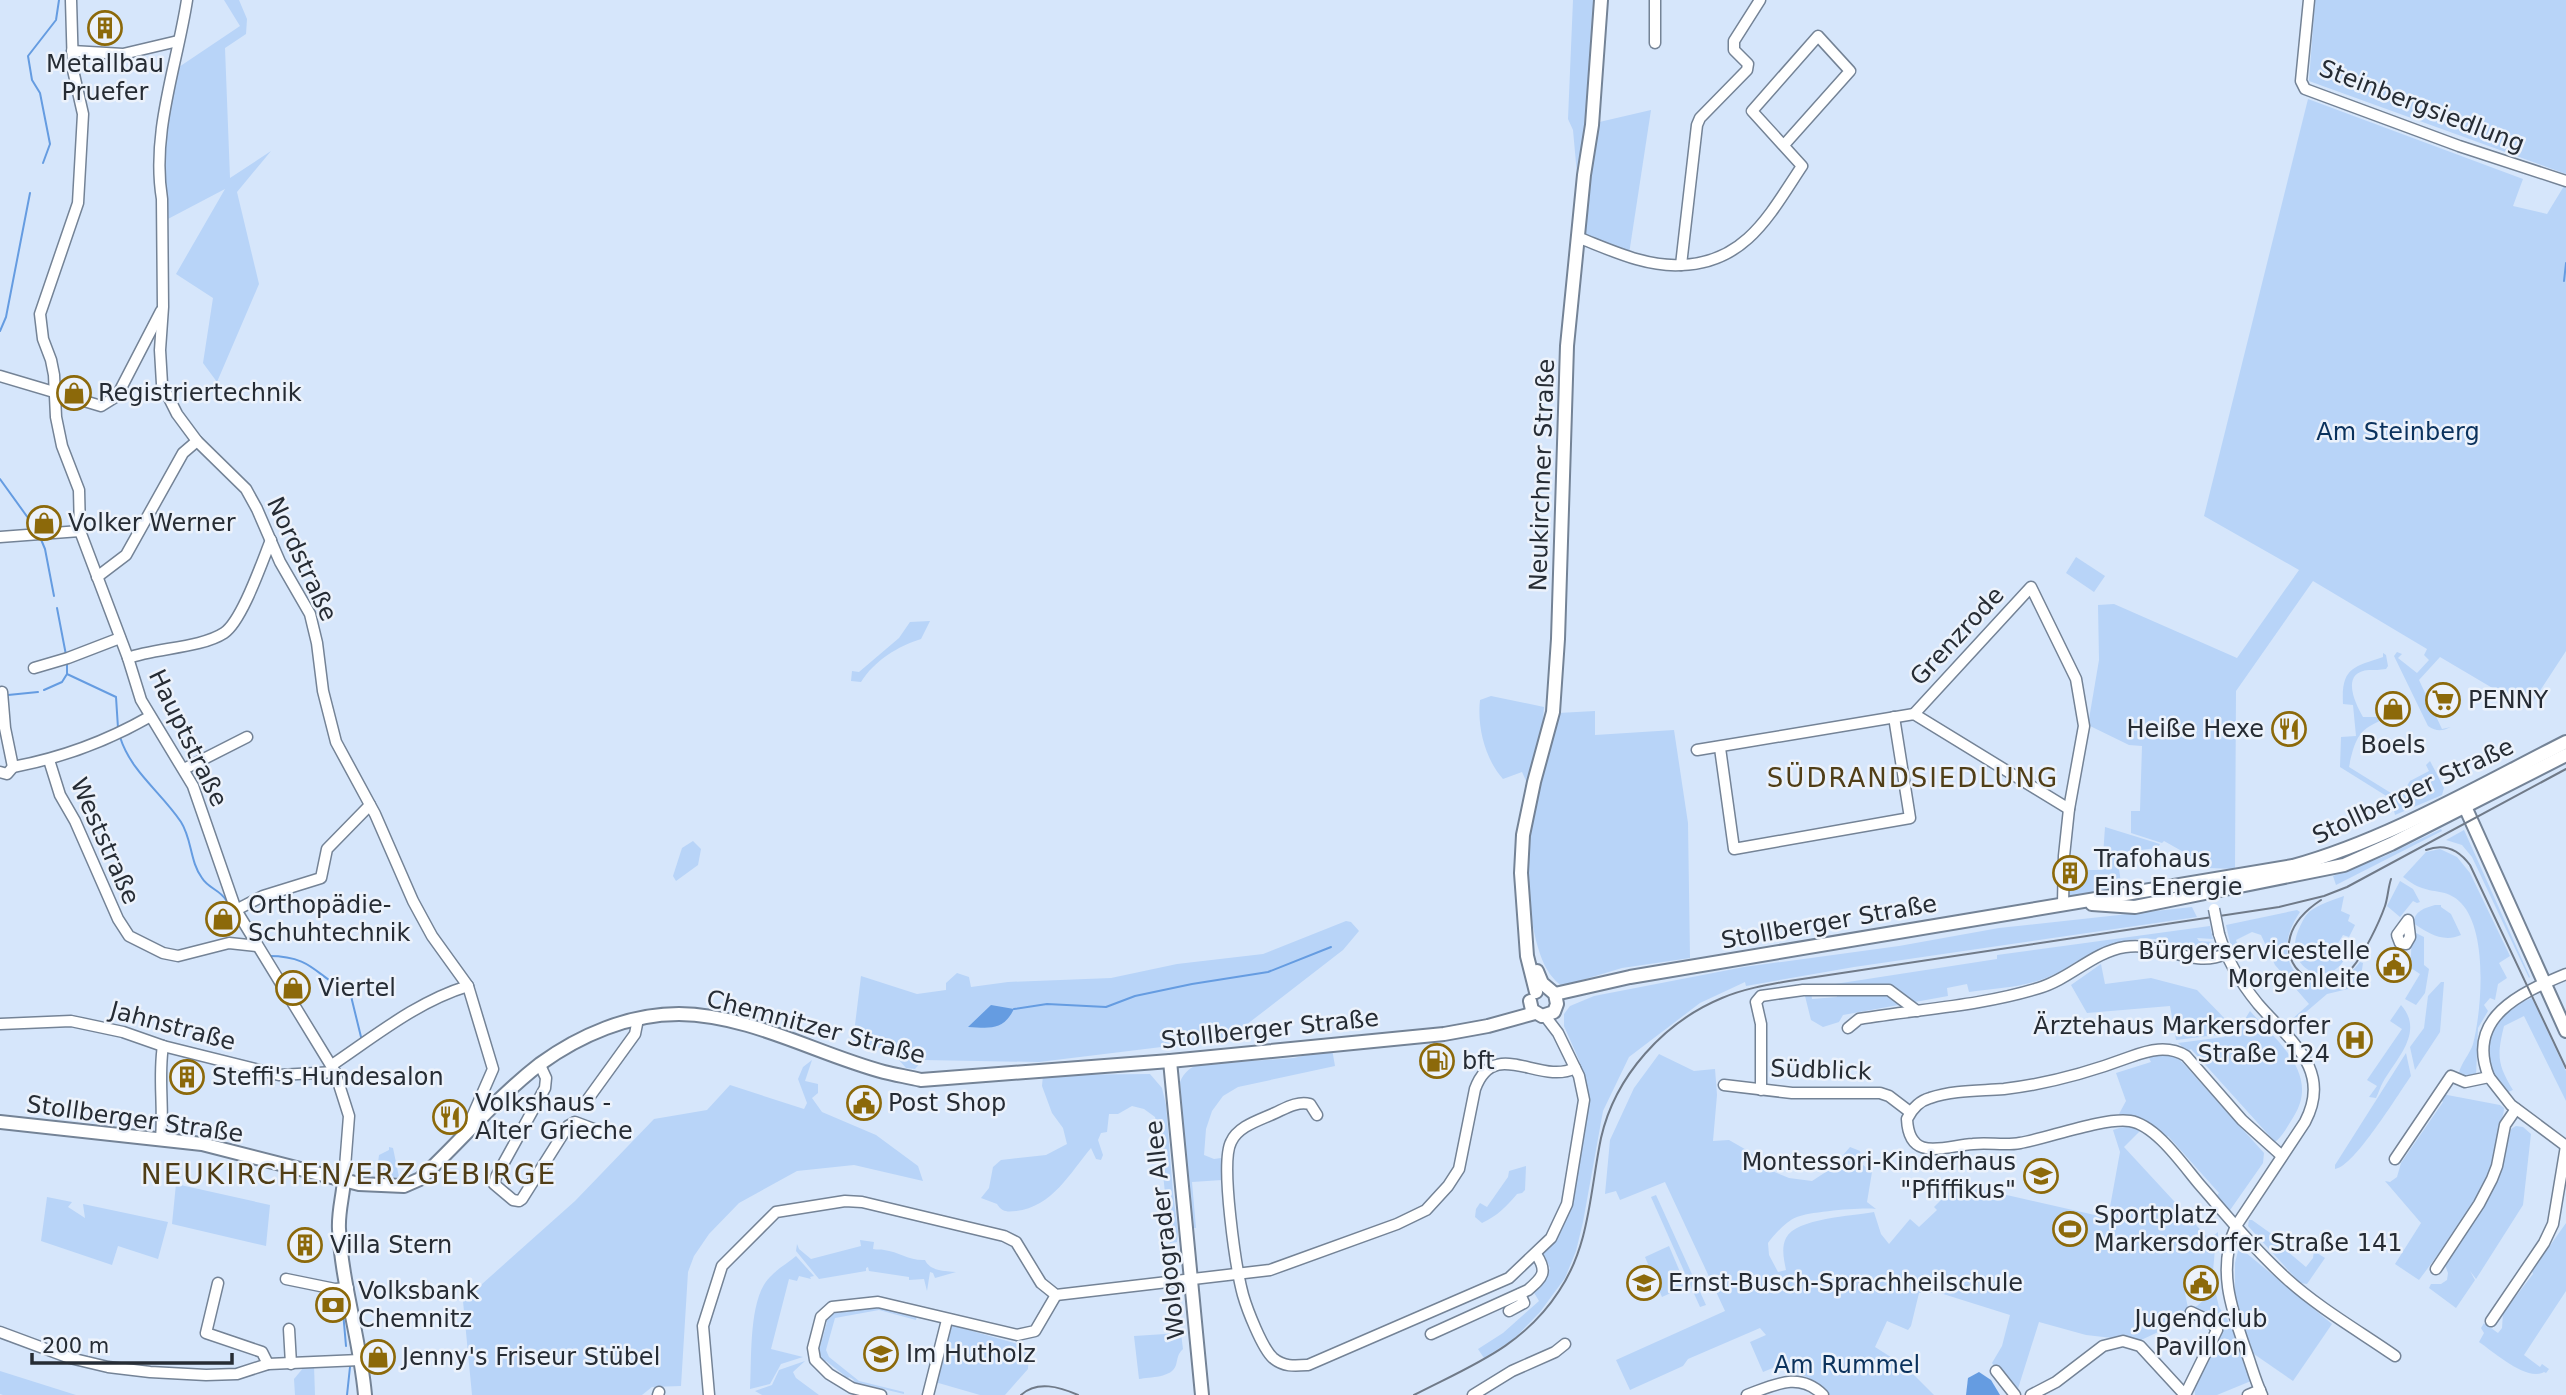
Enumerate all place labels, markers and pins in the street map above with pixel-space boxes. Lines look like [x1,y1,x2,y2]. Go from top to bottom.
building icon: Metallbau Pruefer [86,9,124,47]
place label: Metallbau Pruefer [46,50,164,106]
shop icon: Registriertechnik [55,374,93,412]
place label: Registriertechnik [98,379,302,407]
shop icon: Volker Werner [25,504,63,542]
place label: Volker Werner [68,509,236,537]
supermarket icon: PENNY [2424,681,2462,719]
place label: PENNY [2468,686,2549,714]
shop icon: Boels [2374,690,2412,728]
restaurant icon: Heiße Hexe [2270,710,2308,748]
place label: Heiße Hexe [2126,715,2264,743]
place label: Boels [2360,731,2426,759]
place label: Trafohaus Eins Energie [2093,845,2242,901]
building icon: Trafohaus Eins Energie [2051,854,2089,892]
place label: Orthopädie- Schuhtechnik [248,891,411,947]
shop icon: Orthopädie- Schuhtechnik [204,900,242,938]
place label: Bürgerservicestelle Morgenleite [2138,937,2370,993]
public building icon: Bürgerservicestelle Morgenleite [2375,946,2413,984]
shop icon: Viertel [274,969,312,1007]
place label: Viertel [318,974,396,1002]
place label: Ärztehaus Markersdorfer Straße 124 [2033,1011,2330,1068]
hospital icon: Ärztehaus Markersdorfer Straße 124 [2336,1021,2374,1059]
fuel station icon: bft [1418,1042,1456,1080]
place label: bft [1462,1047,1495,1075]
building icon: Steffi's Hundesalon [168,1058,206,1096]
place label: Steffi's Hundesalon [212,1063,444,1091]
public building icon: Post Shop [845,1084,883,1122]
place label: Volkshaus - Alter Grieche [475,1089,633,1145]
place label: Post Shop [888,1089,1006,1117]
restaurant icon: Volkshaus - Alter Grieche [431,1098,469,1136]
place label: Montessori-Kinderhaus "Pfiffikus" [1742,1148,2016,1204]
school or university icon: Montessori-Kinderhaus "Pfiffikus" [2022,1157,2060,1195]
place label: Sportplatz Markersdorfer Straße 141 [2094,1201,2403,1257]
sports icon: Sportplatz Markersdorfer Straße 141 [2051,1210,2089,1248]
building icon: Villa Stern [286,1226,324,1264]
place label: Villa Stern [330,1231,452,1259]
school or university icon: Ernst-Busch-Sprachheilschule [1625,1264,1663,1302]
public building icon: Jugendclub Pavillon [2182,1264,2220,1302]
place label: Ernst-Busch-Sprachheilschule [1668,1269,2023,1297]
place label: Volksbank Chemnitz [358,1277,479,1333]
bank icon: Volksbank Chemnitz [314,1286,352,1324]
place label: Jugendclub Pavillon [2132,1305,2268,1361]
school or university icon: Im Hutholz [862,1335,900,1373]
shop icon: Jenny's Friseur Stübel [359,1338,397,1376]
place label: Im Hutholz [906,1340,1036,1368]
place label: Jenny's Friseur Stübel [400,1343,660,1371]

